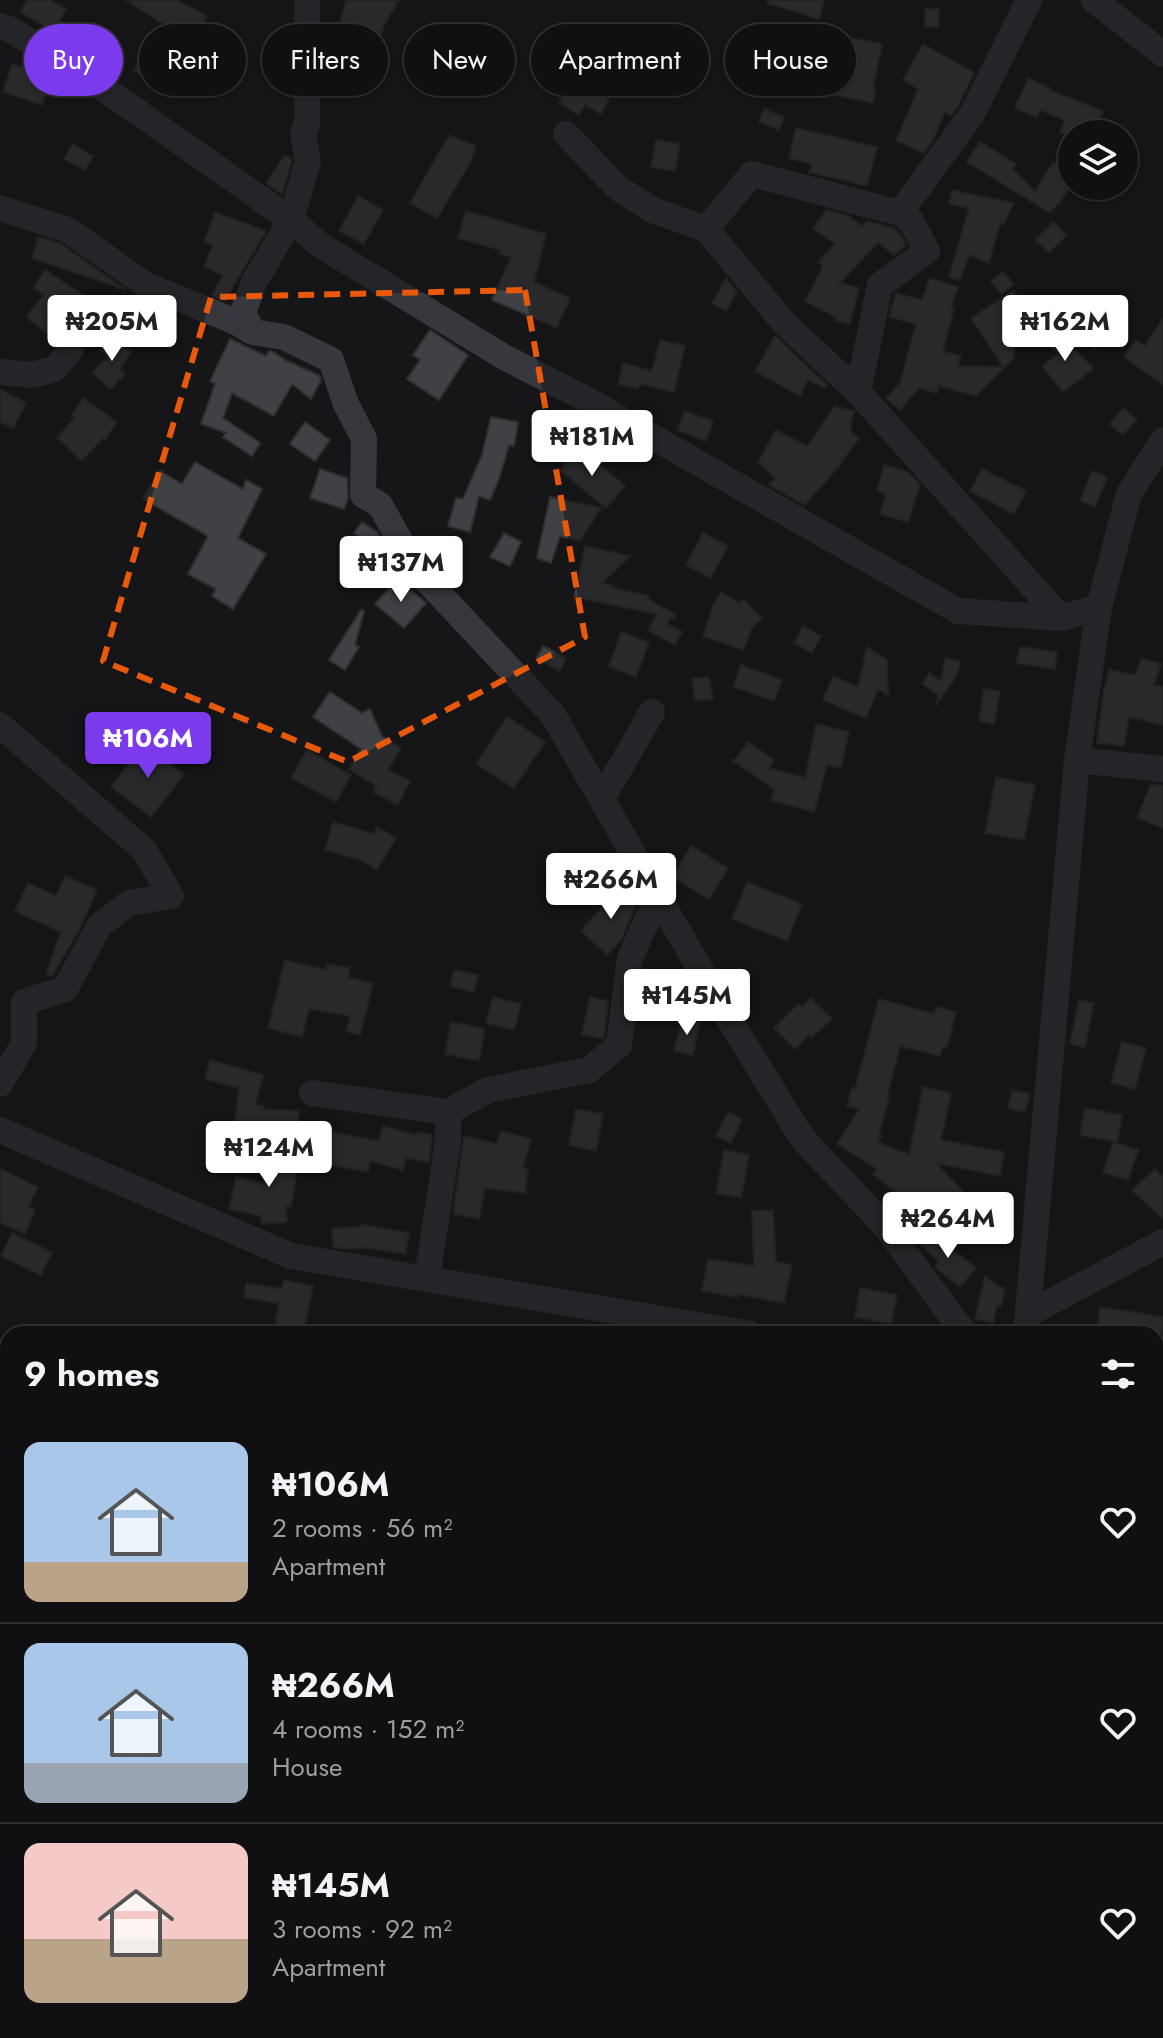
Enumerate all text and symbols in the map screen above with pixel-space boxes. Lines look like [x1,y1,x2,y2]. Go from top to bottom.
chip: Buy [24,24,123,96]
chip: Rent [139,24,246,96]
chip: Filters [262,24,388,96]
chip: New [404,24,515,96]
chip: Apartment [531,24,709,96]
chip: House [725,24,856,96]
map controls [1058,120,1138,200]
button: layers [1058,120,1138,200]
pin: ₦205M [56,295,168,363]
pin: ₦162M [1009,295,1121,363]
text: ₦205M [66,302,158,340]
text: ₦162M [1020,302,1110,340]
pin: ₦181M [536,410,648,478]
text: ₦181M [550,417,634,455]
pin: ₦137M [345,536,457,604]
text: ₦137M [358,543,444,581]
pin: ₦106M [92,712,204,780]
text: ₦106M [103,719,193,757]
pin: ₦266M [555,853,667,921]
text: ₦266M [564,860,658,898]
pin: ₦145M [631,969,743,1037]
text: ₦145M [642,976,732,1014]
pin: ₦124M [213,1121,325,1189]
text: ₦124M [224,1128,314,1166]
pin: ₦264M [892,1192,1004,1260]
text: ₦264M [901,1199,995,1237]
text: 9 homes [24,1350,159,1399]
icon: filters [1096,1352,1140,1396]
text: ₦106M [272,1460,389,1509]
icon: home [88,1474,184,1570]
icon: heart [1096,1500,1140,1544]
text: 2 rooms · 56 m² [272,1509,452,1547]
text: Apartment [272,1547,385,1585]
text: ₦266M [272,1661,395,1710]
icon: home [88,1675,184,1771]
icon: heart [1096,1701,1140,1745]
text: 4 rooms · 152 m² [272,1710,464,1748]
text: House [272,1748,342,1786]
text: ₦145M [272,1861,390,1910]
icon: home [88,1875,184,1971]
icon: heart [1096,1901,1140,1945]
text: 3 rooms · 92 m² [272,1910,452,1948]
text: Apartment [272,1948,385,1986]

